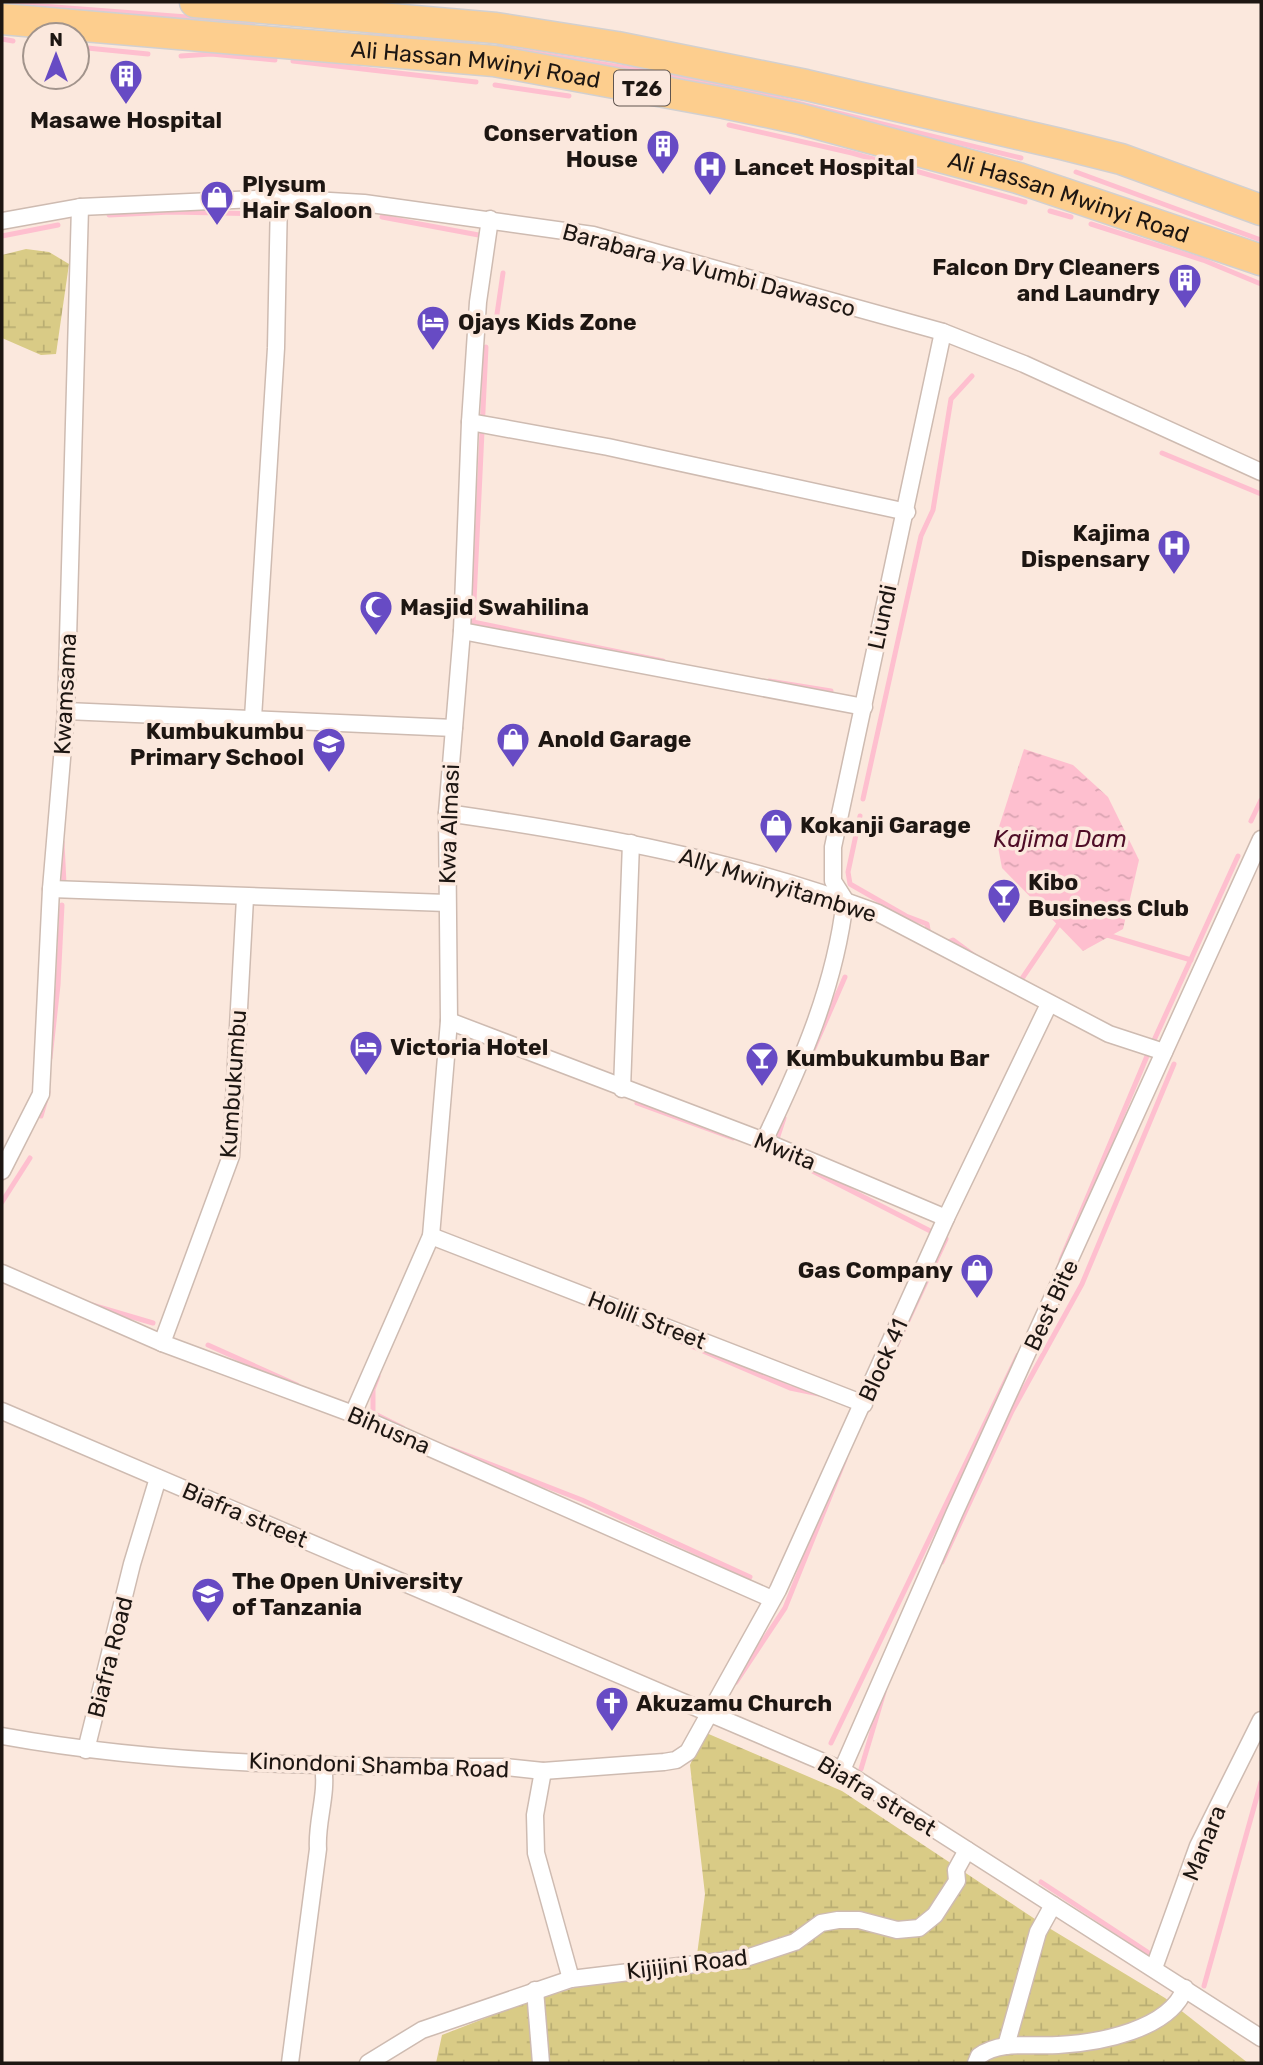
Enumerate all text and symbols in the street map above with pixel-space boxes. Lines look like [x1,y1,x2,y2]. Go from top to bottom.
north arrow [21,21,91,91]
text: N [49,28,63,51]
street label: Ali Hassan Mwinyi Road [350,35,603,94]
building icon: Masawe Hospital [107,57,145,106]
road number: T26 [614,70,670,106]
place label: Masawe Hospital [30,106,222,134]
place label: Conservation House [483,119,638,173]
building icon: Conservation House [644,127,682,176]
street label: Ali Hassan Mwinyi Road [945,146,1193,249]
hospital icon: Lancet Hospital [691,148,729,197]
place label: Lancet Hospital [734,153,915,181]
place label: Plysum Hair Saloon [242,170,372,224]
shop icon: Plysum Hair Saloon [198,178,236,227]
street label: Barabara ya Vumbi Dawasco [559,217,859,323]
place label: Falcon Dry Cleaners and Laundry [932,253,1160,307]
building icon: Falcon Dry Cleaners and Laundry [1166,261,1204,310]
hotel icon: Ojays Kids Zone [414,303,452,352]
place label: Ojays Kids Zone [458,308,637,336]
place label: Kajima Dispensary [1021,519,1150,573]
hospital icon: Kajima Dispensary [1155,527,1193,576]
street label: Liundi [861,582,903,652]
mosque icon: Masjid Swahilina [357,588,395,637]
place label: Masjid Swahilina [400,593,589,621]
street label: Kwamsama [48,633,82,755]
place label: Kumbukumbu Primary School [130,717,304,771]
shop icon: Anold Garage [494,720,532,769]
school or university icon: Kumbukumbu Primary School [310,725,348,774]
place label: Anold Garage [538,725,692,753]
street label: Kwa Almasi [433,763,465,885]
shop icon: Kokanji Garage [757,806,795,855]
place label: Kokanji Garage [800,811,971,839]
water label: Kajima Dam [993,825,1127,853]
street label: Ally Mwinyitambwe [676,842,880,928]
place label: Kibo Business Club [1028,868,1189,922]
bar icon: Kibo Business Club [985,876,1023,925]
street label: Kumbukumbu [214,1009,252,1159]
hotel icon: Victoria Hotel [347,1028,385,1077]
place label: Victoria Hotel [390,1033,548,1061]
bar icon: Kumbukumbu Bar [743,1039,781,1088]
place label: Kumbukumbu Bar [786,1044,990,1072]
street label: Mwita [750,1126,820,1176]
shop icon: Gas Company [958,1251,996,1300]
street label: Best Bite [1018,1255,1084,1355]
place label: Gas Company [798,1256,953,1284]
street label: Holili Street [584,1285,710,1355]
street label: Block 41 [852,1314,914,1406]
street label: Bihusna [343,1400,435,1460]
street label: Biafra street [178,1476,312,1554]
place label: The Open University of Tanzania [232,1567,463,1621]
school or university icon: The Open University of Tanzania [189,1575,227,1624]
street label: Biafra Road [81,1594,139,1720]
church icon: Akuzamu Church [593,1684,631,1733]
place label: Akuzamu Church [636,1689,832,1717]
street label: Kinondoni Shamba Road [248,1746,510,1784]
street label: Biafra street [813,1750,941,1842]
street label: Manara [1176,1801,1232,1885]
street label: Kijijini Road [625,1943,749,1985]

